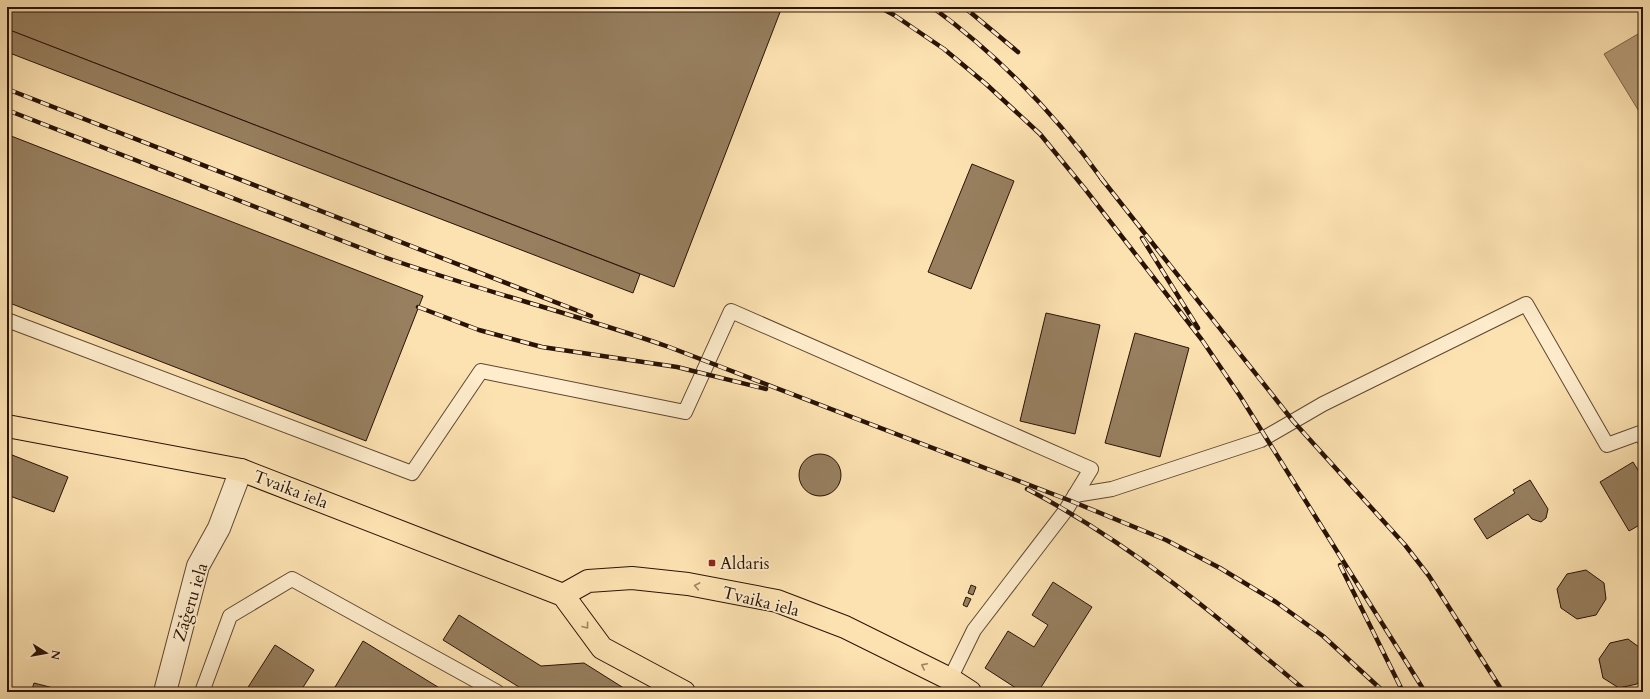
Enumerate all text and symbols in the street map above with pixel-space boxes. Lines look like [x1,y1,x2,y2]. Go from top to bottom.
street label: Tvaika iela [250,465,332,514]
place label: Aldaris [720,552,770,575]
marker: Aldaris [707,558,717,568]
street label: Zāģeru iela [168,559,213,644]
street label: Tvaika iela [720,581,802,622]
one-way arrow [694,582,700,591]
one-way arrow [581,622,589,629]
north arrow [26,633,66,673]
text: N [47,649,64,661]
one-way arrow [920,663,928,671]

